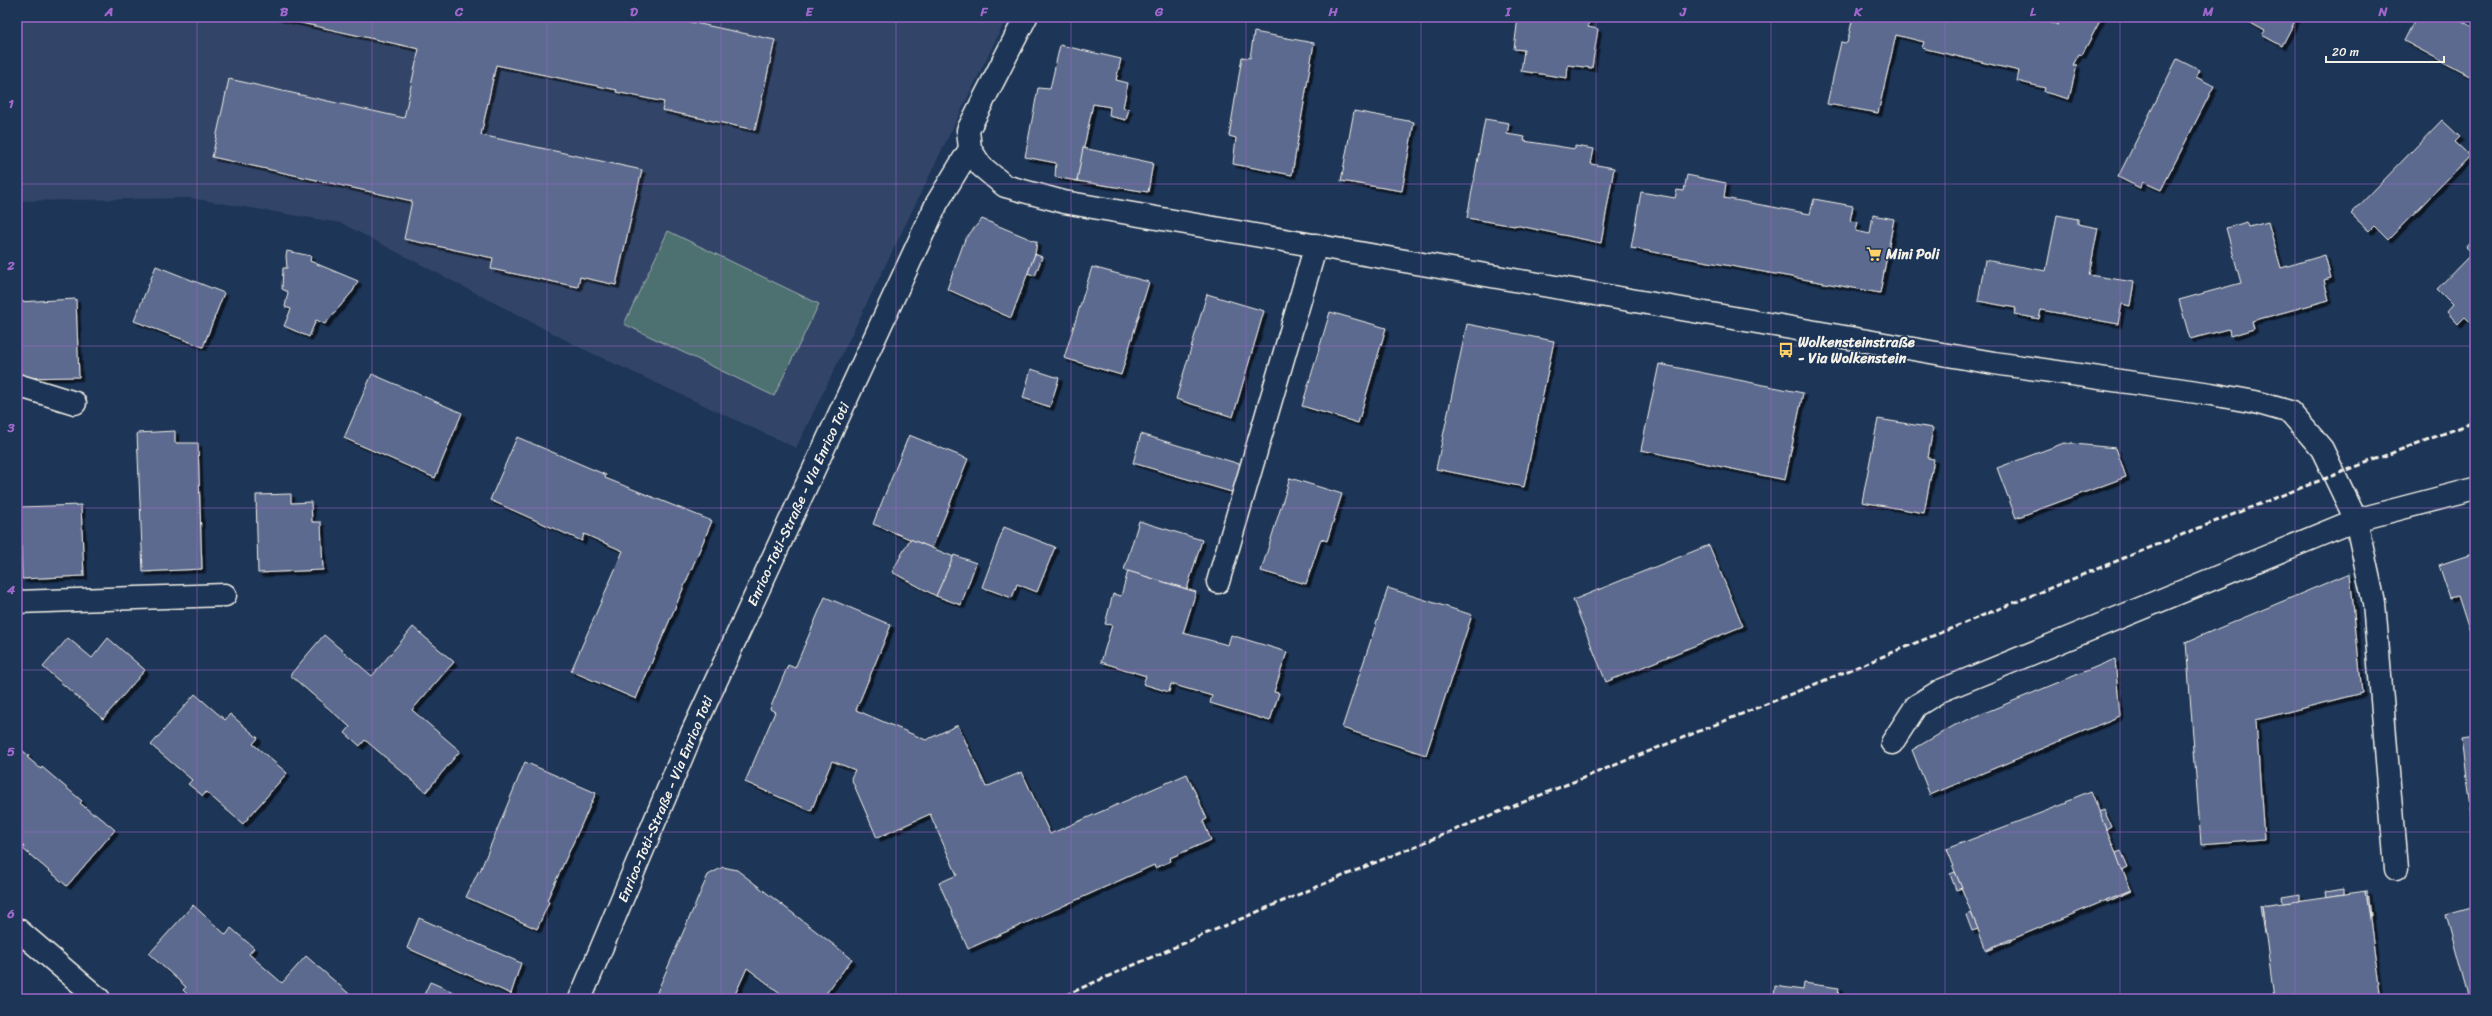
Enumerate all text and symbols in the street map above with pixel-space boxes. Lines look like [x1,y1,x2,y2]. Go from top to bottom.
text: A [104,0,113,23]
text: B [280,0,289,23]
text: C [454,0,464,23]
text: D [630,0,638,23]
text: E [805,0,814,23]
text: F [979,0,988,23]
text: G [1154,0,1164,23]
text: H [1327,0,1338,23]
text: I [1504,0,1512,23]
text: J [1679,0,1687,23]
text: K [1853,0,1863,23]
text: L [2030,0,2037,23]
text: M [2202,0,2214,23]
text: N [2377,0,2388,23]
scale bar [2326,38,2444,64]
text: 20 m [2332,41,2359,63]
text: 1 [8,92,14,115]
place label: Mini Poli [1885,242,1940,267]
supermarket icon: Mini Poli [1865,245,1883,263]
text: 2 [6,254,15,277]
place label: Wolkensteinstraße - Via Wolkenstein [1798,330,1915,371]
bus stop icon: Wolkensteinstraße - Via Wolkenstein [1777,341,1795,359]
street label: Enrico-Toti-Straße - Via Enrico Toti [740,397,857,610]
text: 3 [6,416,15,439]
text: 4 [6,578,16,601]
street label: Enrico-Toti-Straße - Via Enrico Toti [610,691,721,906]
text: 5 [7,740,15,763]
text: 6 [6,902,15,925]

